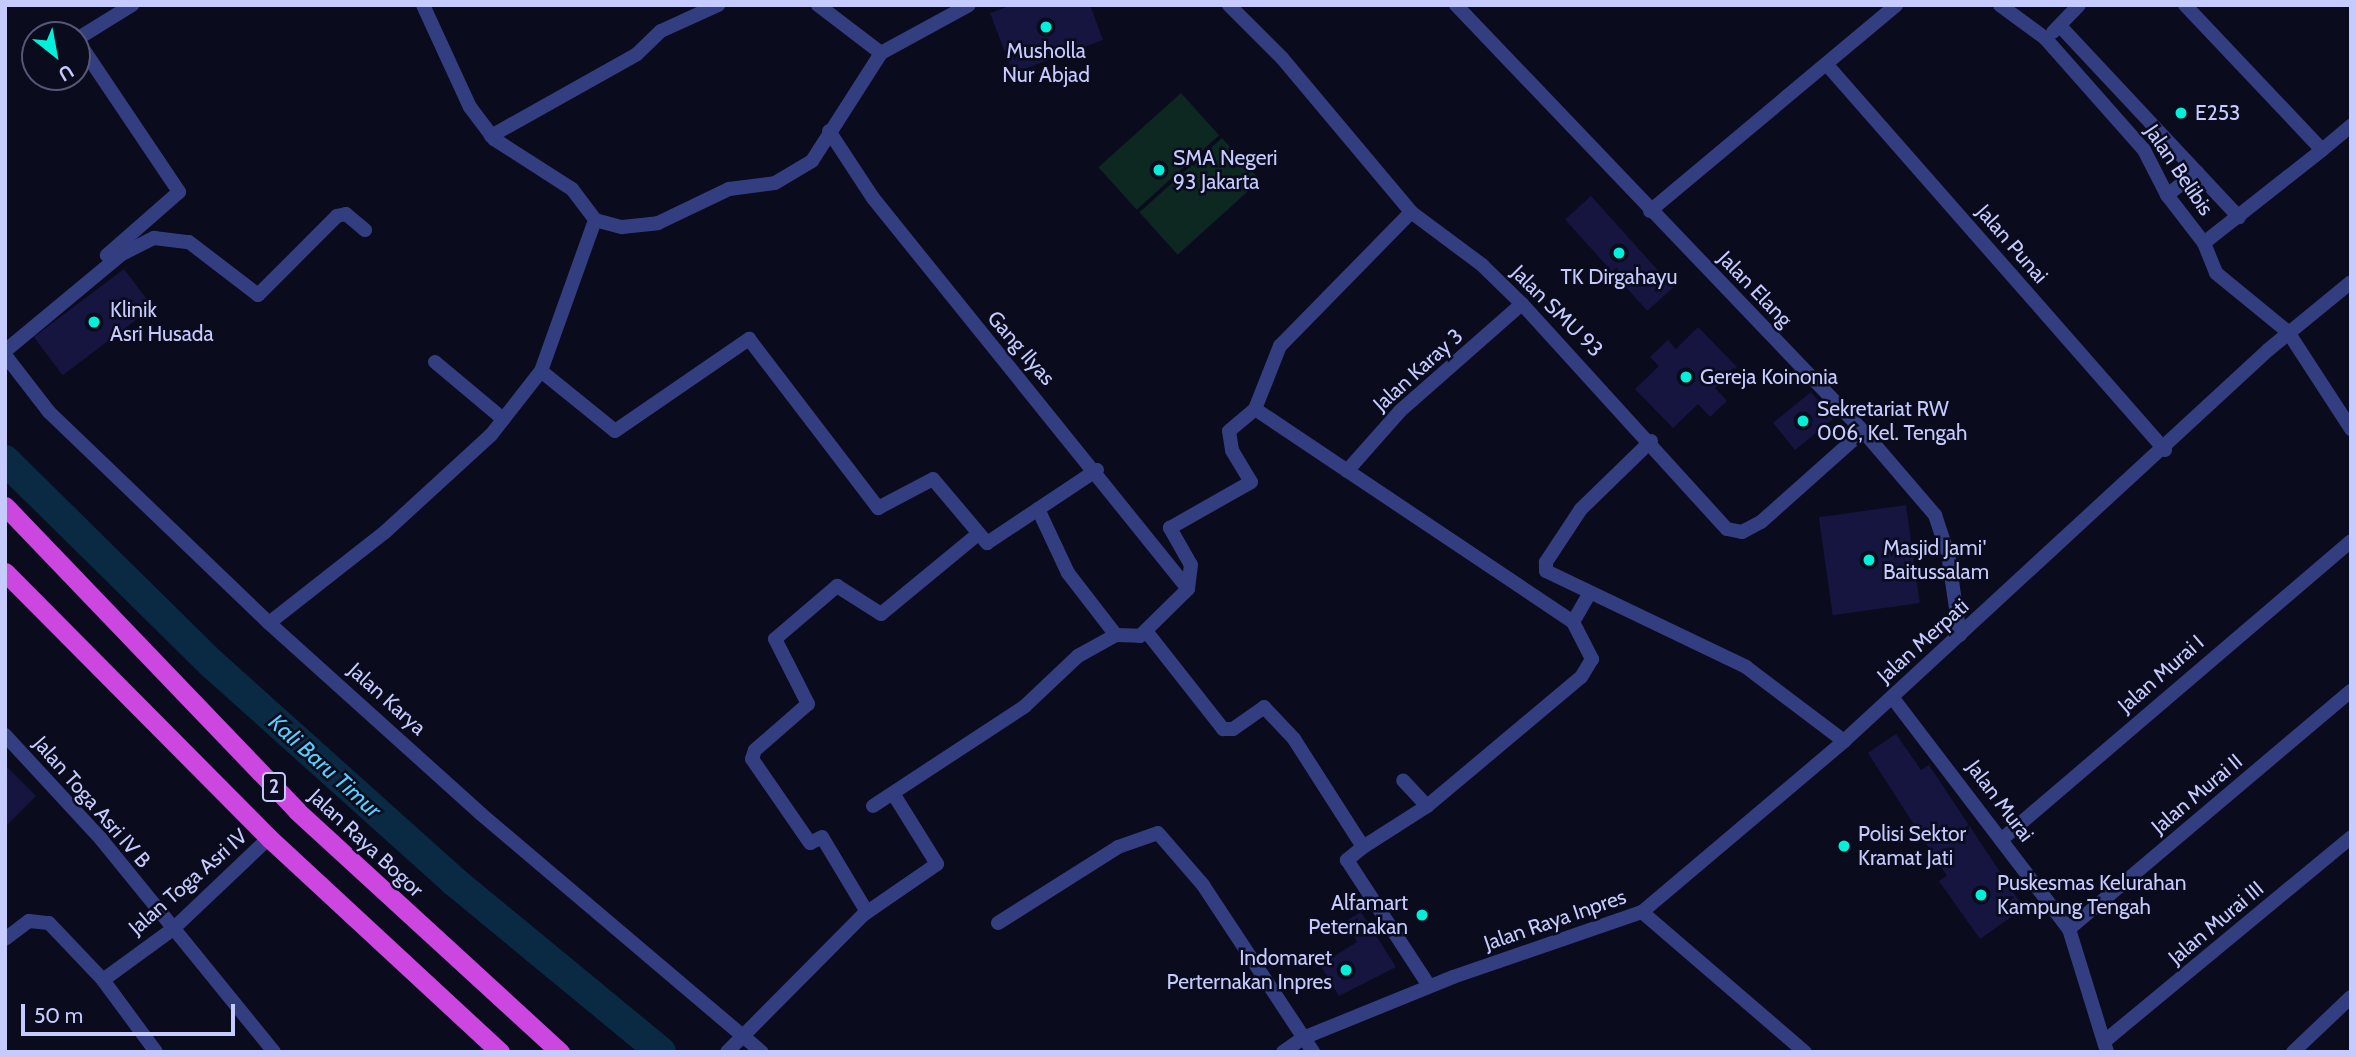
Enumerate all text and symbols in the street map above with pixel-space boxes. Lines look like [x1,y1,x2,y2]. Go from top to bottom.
marker: Musholla Nur Abjad [1038,19,1054,35]
north arrow [21,21,91,91]
place label: Musholla Nur Abjad [1002,38,1090,88]
text: U [54,59,78,86]
place label: E253 [2195,100,2240,126]
marker: E253 [2173,105,2189,121]
street label: Jalan Belibis [2139,120,2219,220]
place label: SMA Negeri 93 Jakarta [1173,145,1278,195]
marker: SMA Negeri 93 Jakarta [1151,162,1167,178]
street label: Jalan Punai [1971,200,2053,288]
marker: TK Dirgahayu [1611,245,1627,261]
street label: Jalan Elang [1713,246,1797,332]
street label: Jalan SMU 93 [1506,260,1608,362]
place label: TK Dirgahayu [1560,264,1678,290]
place label: Klinik Asri Husada [110,297,214,347]
street label: Gang Ilyas [982,306,1060,390]
marker: Klinik Asri Husada [84,312,104,332]
street label: Jalan Karay 3 [1368,323,1468,417]
place label: Gereja Koinonia [1700,364,1838,390]
marker: Gereja Koinonia [1678,369,1694,385]
place label: Sekretariat RW 006, Kel. Tengah [1817,396,1967,446]
marker: Sekretariat RW 006, Kel. Tengah [1795,413,1811,429]
place label: Masjid Jami' Baitussalam [1883,535,1989,585]
marker: Masjid Jami' Baitussalam [1861,552,1877,568]
street label: Jalan Merpati [1872,593,1974,689]
street label: Jalan Murai I [2113,630,2209,718]
street label: Jalan Karya [343,658,431,740]
water label: Kali Baru Timur [263,708,387,824]
street label: Jalan Toga Asri IV B [28,731,156,873]
street label: Jalan Murai II [2146,749,2248,839]
street label: Jalan Murai [1961,755,2039,847]
road number: 2 [262,772,286,802]
street label: Jalan Raya Bogor [304,784,428,902]
place label: Polisi Sektor Kramat Jati [1858,821,1966,871]
street label: Jalan Toga Asri IV [124,824,252,940]
marker: Polisi Sektor Kramat Jati [1836,838,1852,854]
place label: Puskesmas Kelurahan Kampung Tengah [1997,870,2187,920]
street label: Jalan Murai III [2163,876,2269,970]
street label: Jalan Raya Inpres [1481,884,1629,956]
marker: Puskesmas Kelurahan Kampung Tengah [1971,885,1991,905]
place label: Alfamart Peternakan [1308,890,1408,940]
marker: Alfamart Peternakan [1414,907,1430,923]
place label: Indomaret Perternakan Inpres [1166,945,1332,995]
marker: Indomaret Perternakan Inpres [1338,962,1354,978]
scale bar [24,990,238,1034]
text: 50 m [34,1003,83,1028]

